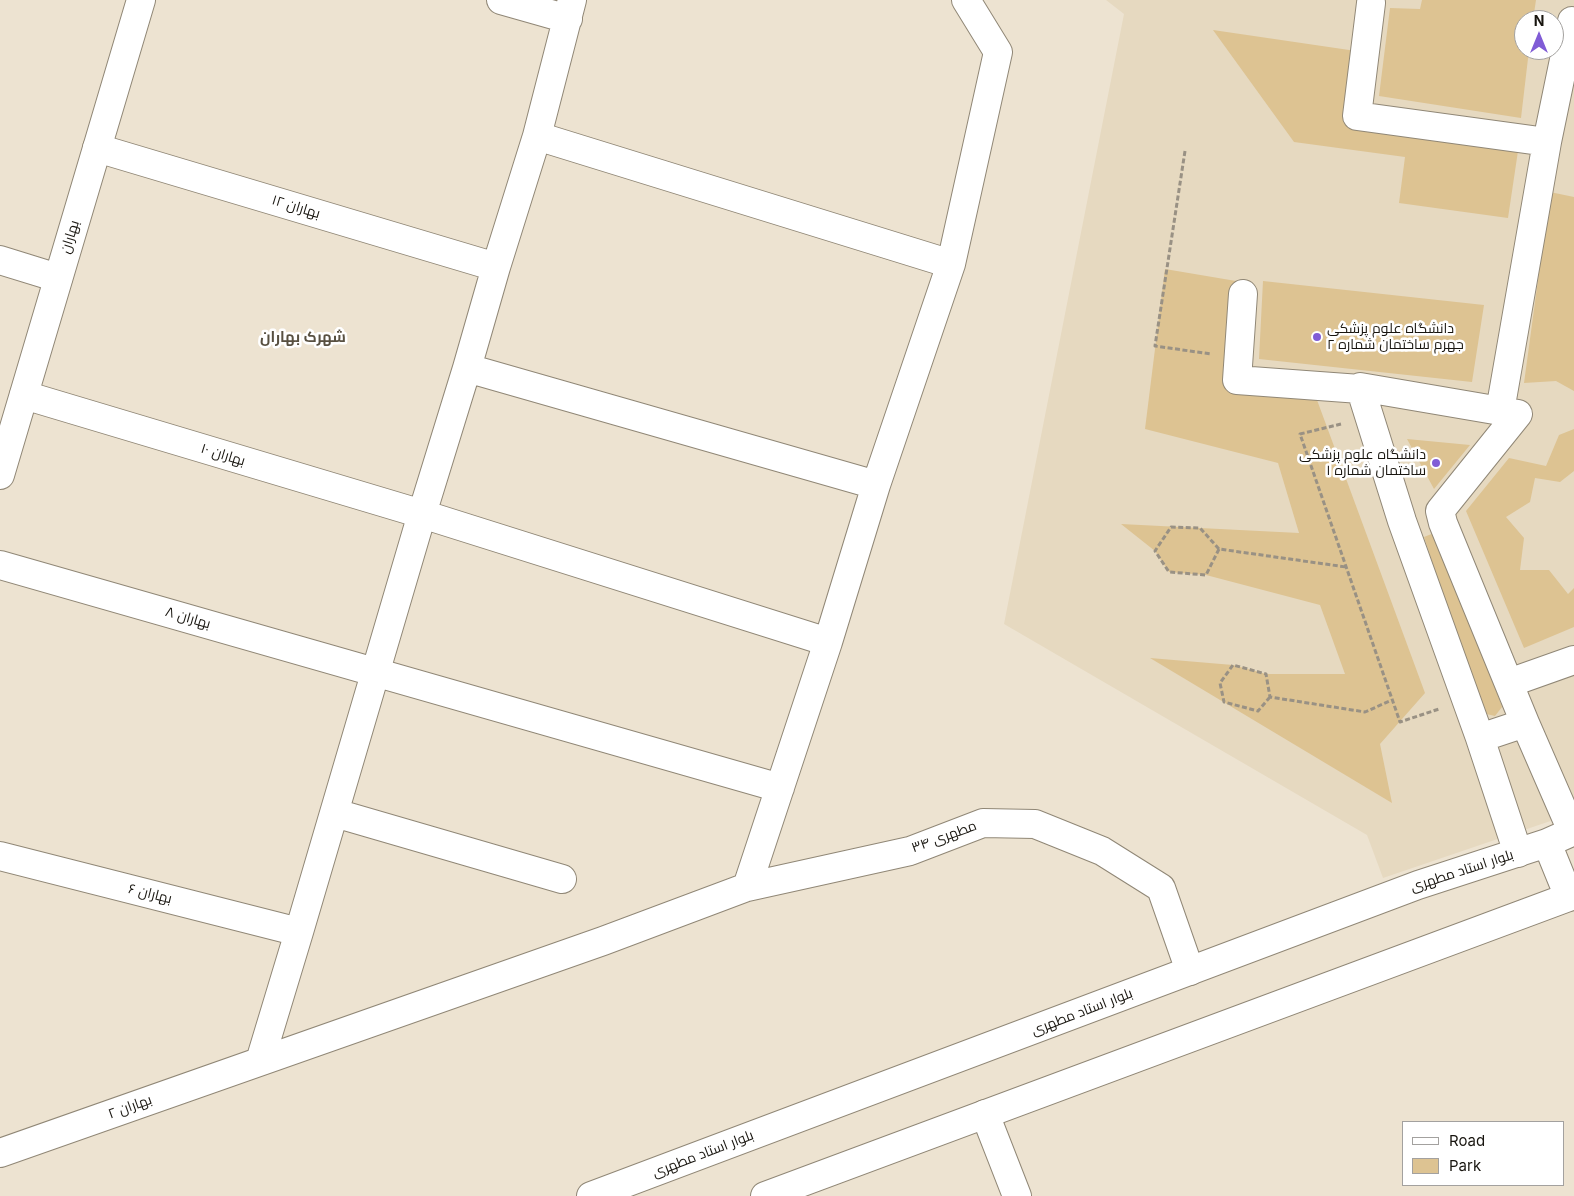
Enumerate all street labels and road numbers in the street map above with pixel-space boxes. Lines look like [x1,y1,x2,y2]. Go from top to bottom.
street label: بهاران ۱۲ [270,192,322,222]
street label: بهاران [57,218,83,256]
street label: بهاران ۱۰ [199,440,247,470]
street label: بهاران ۸ [163,604,213,632]
street label: مطهری ۳۴ [909,817,979,857]
street label: بلوار استاد مطهری [1408,846,1516,896]
street label: بهاران ۶ [126,880,174,908]
street label: بلوار استاد مطهری [1029,985,1135,1039]
street label: بهاران ۲ [106,1091,154,1123]
street label: بلوار استاد مطهری [650,1127,756,1181]

